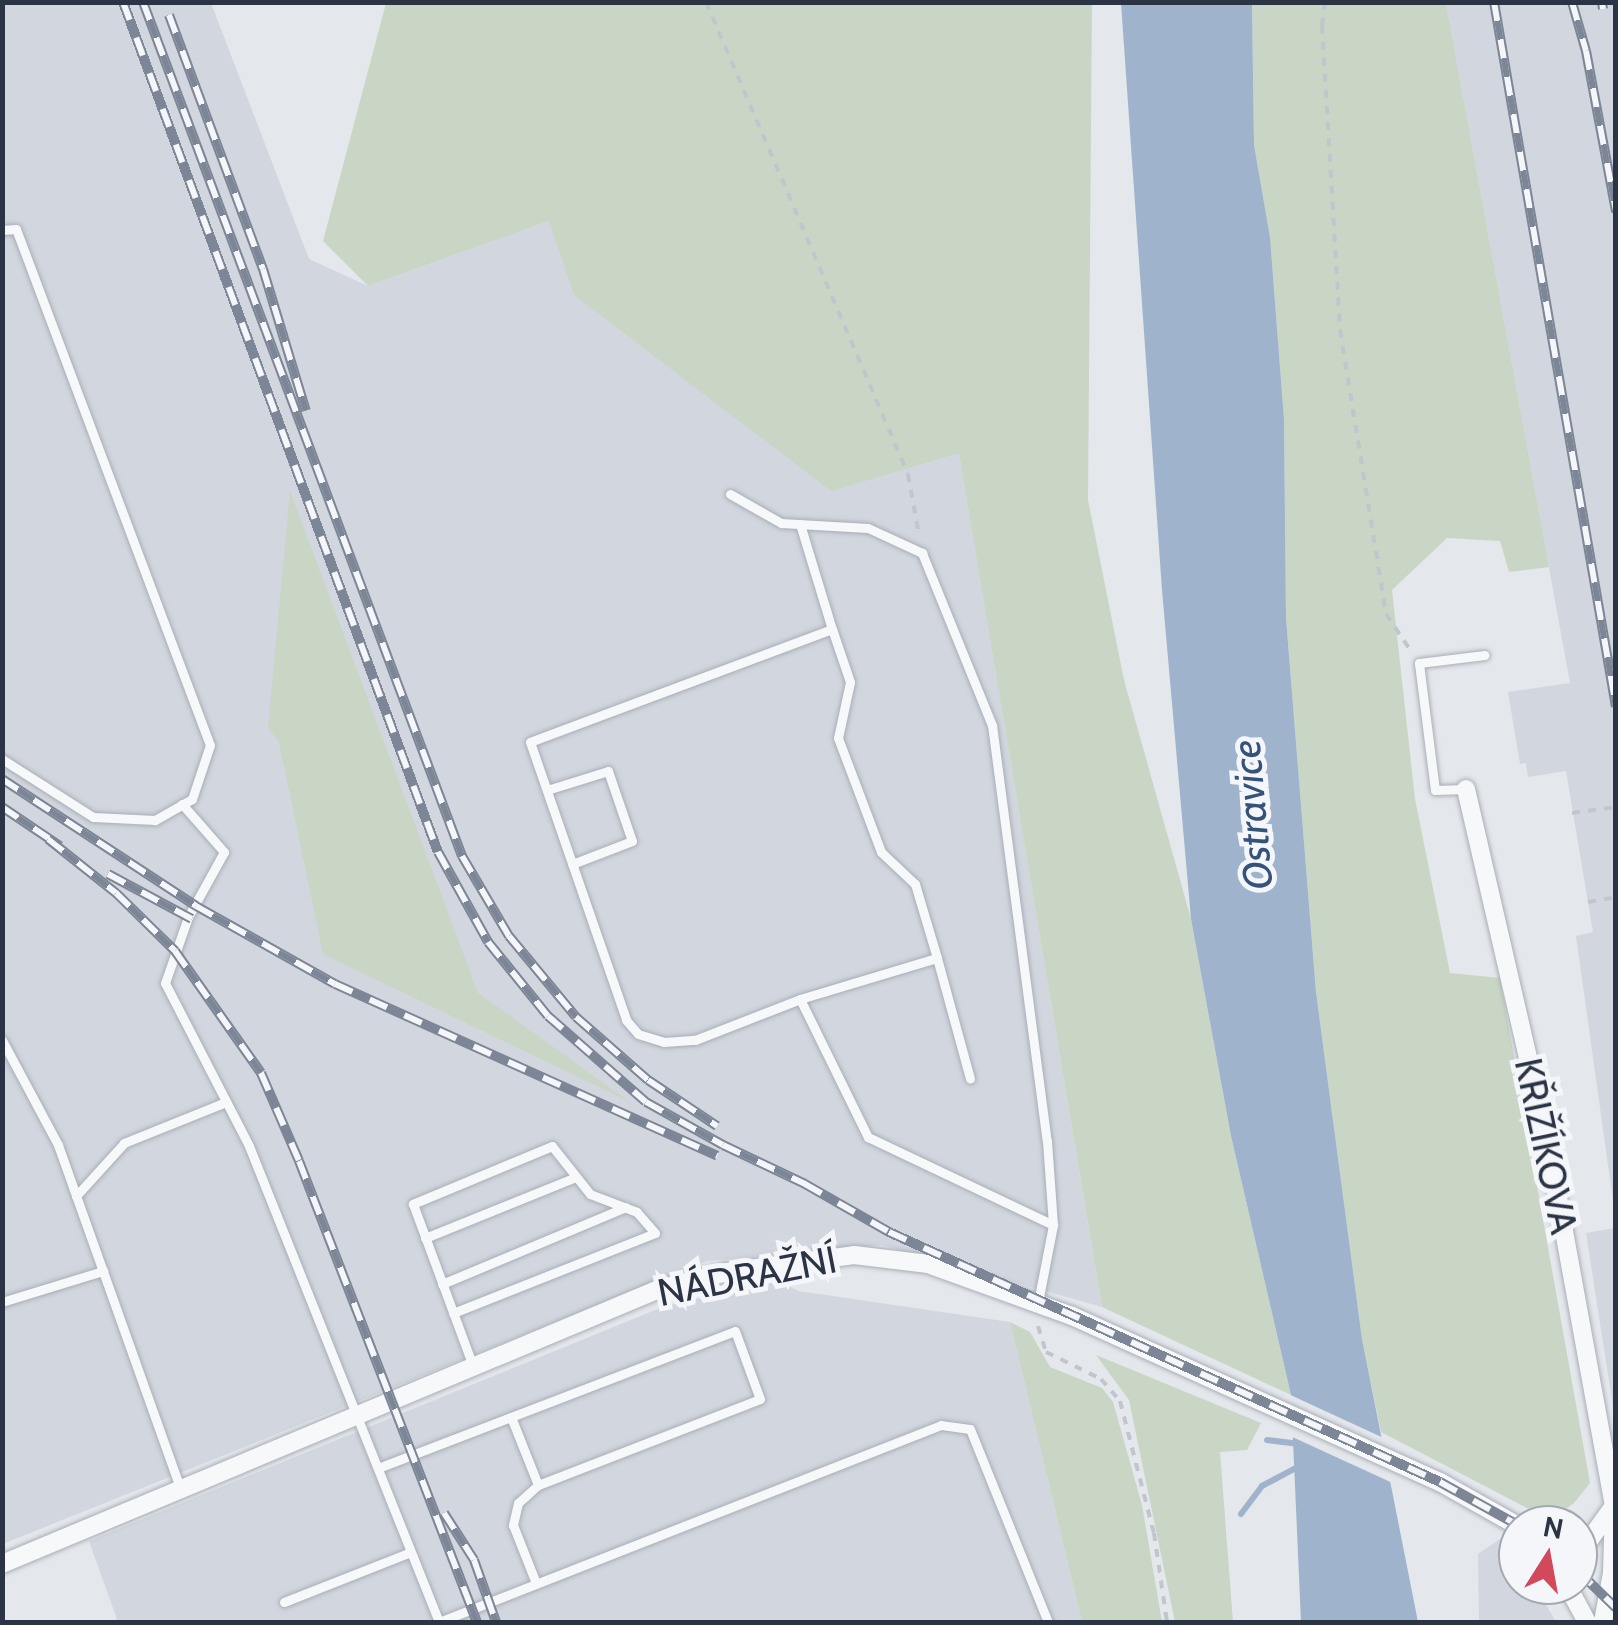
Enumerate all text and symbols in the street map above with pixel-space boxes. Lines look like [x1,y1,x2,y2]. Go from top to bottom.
water label: Ostravice [1222,738,1282,892]
street label: KŘIŽÍKOVA [1505,1054,1587,1238]
street label: NÁDRAŽNÍ [654,1236,840,1316]
north arrow [1498,1505,1598,1605]
text: N [1540,1509,1566,1546]

